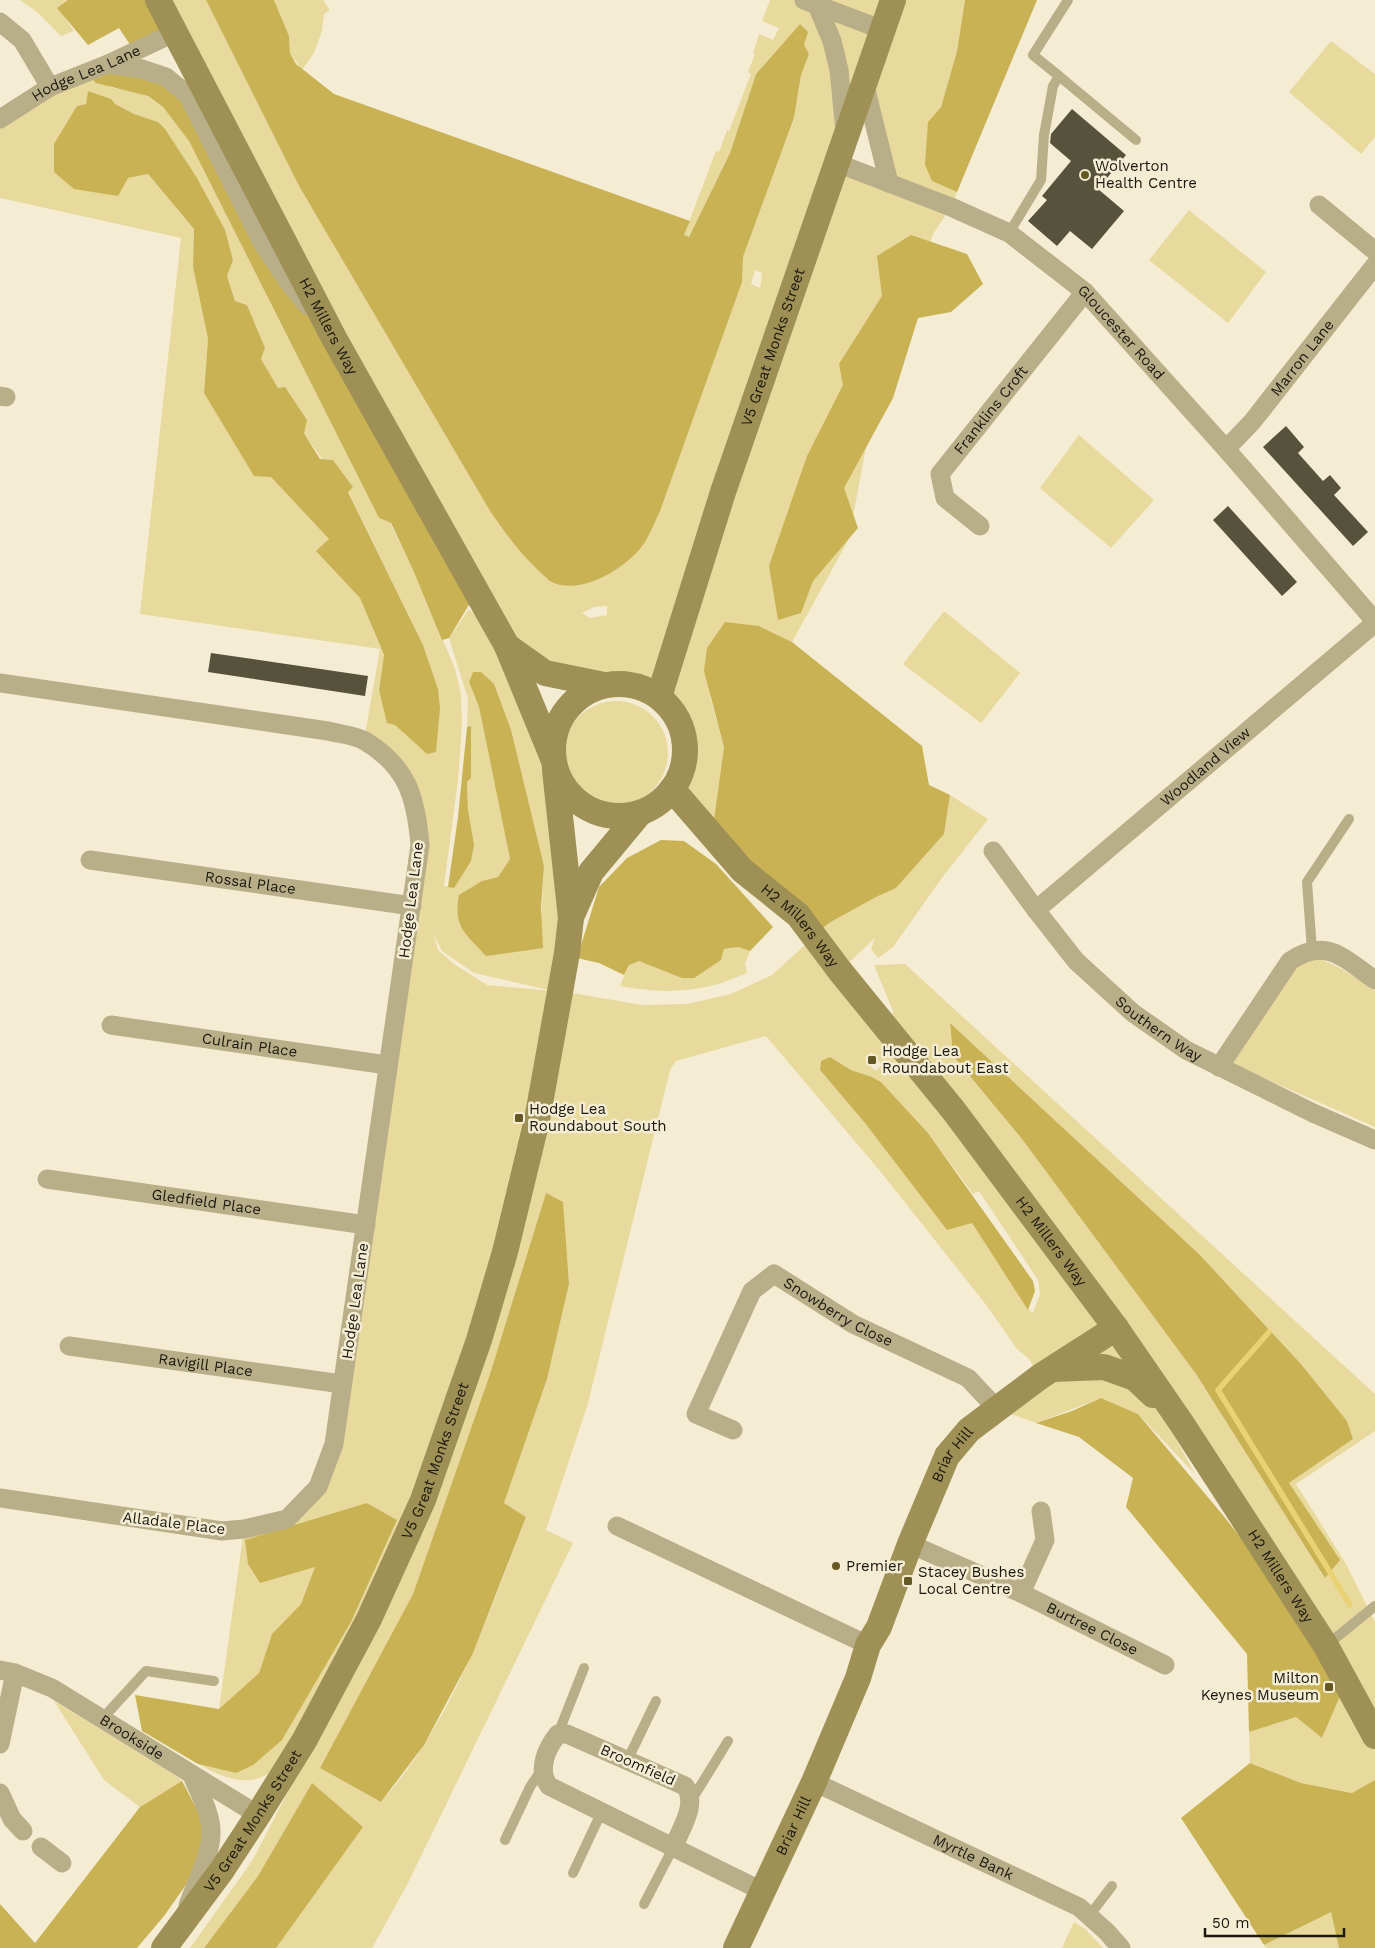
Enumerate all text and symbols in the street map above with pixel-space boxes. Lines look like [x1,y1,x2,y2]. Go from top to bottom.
street label: Hodge Lea Lane [28,41,143,105]
place label: Wolverton Health Centre [1095,157,1197,192]
marker: Wolverton Health Centre [1079,169,1091,181]
street label: V5 Great Monks Street [737,265,809,429]
street label: H2 Millers Way [295,274,362,378]
street label: Gloucester Road [1074,281,1168,383]
street label: Marron Lane [1267,316,1338,400]
street label: Franklins Croft [950,362,1032,458]
street label: Woodland View [1157,723,1255,810]
street label: Hodge Lea Lane [395,841,427,959]
street label: Rossal Place [204,868,297,898]
street label: H2 Millers Way [757,880,843,971]
street label: Southern Way [1111,992,1205,1065]
street label: Culrain Place [201,1029,299,1061]
place label: Hodge Lea Roundabout East [882,1042,1009,1077]
marker: Hodge Lea Roundabout East [866,1054,878,1066]
place label: Hodge Lea Roundabout South [529,1100,667,1135]
marker: Hodge Lea Roundabout South [513,1112,525,1124]
street label: Gledfield Place [150,1185,262,1219]
street label: H2 Millers Way [1012,1193,1091,1290]
street label: Hodge Lea Lane [338,1242,372,1360]
street label: Snowberry Close [780,1273,896,1350]
street label: Ravigill Place [157,1350,254,1380]
street label: V5 Great Monks Street [397,1379,473,1542]
street label: Briar Hill [928,1423,977,1485]
street label: Alladale Place [122,1508,226,1538]
street label: H2 Millers Way [1244,1526,1318,1626]
place label: Premier [846,1557,903,1575]
marker: Premier [830,1560,842,1572]
place label: Stacey Bushes Local Centre [918,1563,1024,1598]
marker: Stacey Bushes Local Centre [902,1575,914,1587]
street label: Burtree Close [1044,1598,1141,1659]
place label: Milton Keynes Museum [1201,1669,1319,1704]
marker: Milton Keynes Museum [1323,1681,1335,1693]
street label: Brookside [96,1711,167,1764]
street label: Broomfield [598,1740,678,1790]
street label: V5 Great Monks Street [200,1746,306,1896]
street label: Briar Hill [772,1793,815,1858]
street label: Myrtle Bank [930,1830,1017,1884]
scale bar [1205,1906,1344,1938]
text: 50 m [1212,1914,1249,1932]

